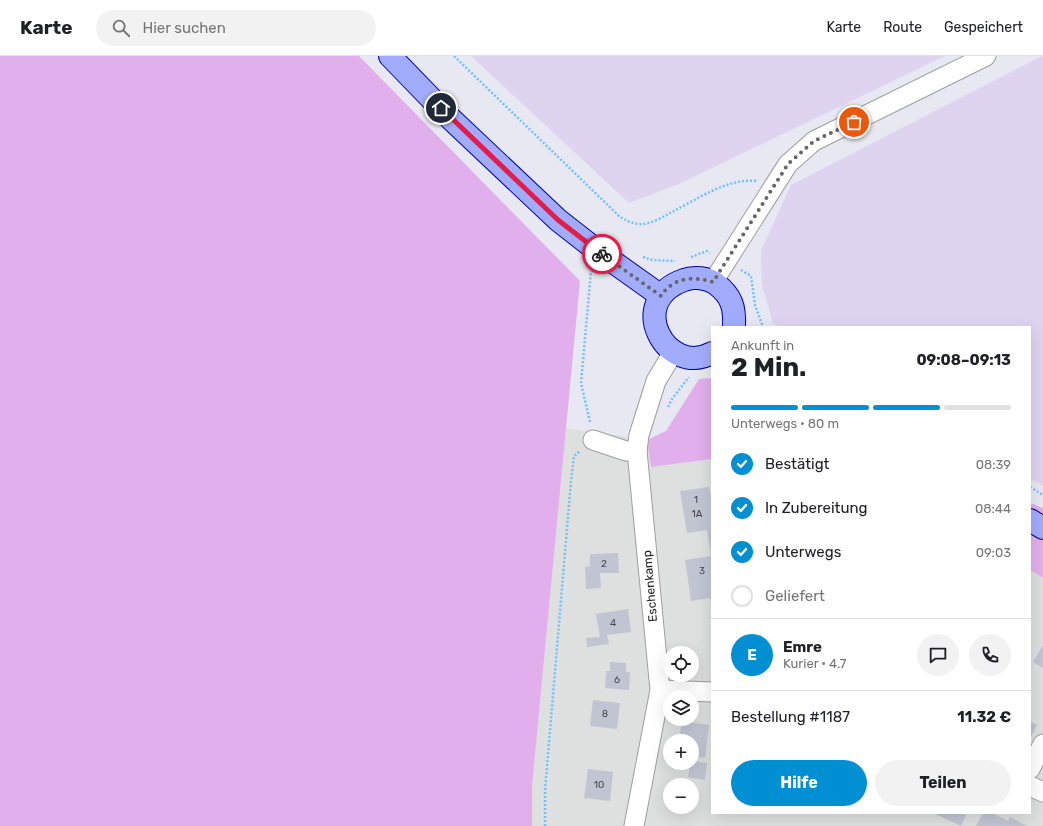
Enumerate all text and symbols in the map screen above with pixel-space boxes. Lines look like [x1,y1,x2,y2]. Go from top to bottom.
search box [96,10,376,46]
text: Karte [20,16,72,39]
icon: search [110,17,132,39]
text: Hier suchen [142,19,226,37]
text: Karte [826,19,861,36]
text: Route [883,19,922,36]
text: Gespeichert [944,19,1023,36]
pin [424,91,458,125]
icon: home [430,97,452,119]
pin [837,105,871,139]
icon: bag [843,111,865,133]
courier [582,234,622,274]
icon: bike [591,243,613,265]
text: Ankunft in [731,338,794,353]
text: 09:08–09:13 [916,351,1011,369]
text: 2 Min. [731,352,807,383]
text: Unterwegs · 80 m [731,416,839,431]
icon: check [731,453,753,475]
text: Bestätigt [765,455,829,473]
text: 08:39 [976,457,1011,472]
house number: 1 [694,494,698,506]
icon: check [731,497,753,519]
text: In Zubereitung [765,499,868,517]
text: 08:44 [975,501,1011,516]
house number: 1A [692,508,703,520]
icon: check [731,541,753,563]
text: Unterwegs [765,543,841,561]
text: 09:03 [976,545,1011,560]
street label: Eschenkamp [640,550,660,622]
house number: 2 [601,558,607,570]
house number: 3 [699,565,705,577]
text: Geliefert [765,587,825,605]
house number: 4 [610,617,616,629]
button: chat [917,634,959,676]
button: phone [969,634,1011,676]
text: Emre [783,638,822,656]
map controls [663,646,699,814]
button: locate [663,646,699,682]
text: E [747,646,757,664]
text: Kurier · 4.7 [783,656,846,671]
house number: 6 [614,674,620,686]
button: layers [663,690,699,726]
house number: 8 [602,708,608,720]
text: Bestellung #1187 [731,708,850,726]
text: 11.32 € [957,708,1011,726]
button: + [663,734,699,770]
button: Hilfe [731,760,867,806]
button: Teilen [875,760,1011,806]
button: − [663,778,699,814]
house number: 10 [594,779,604,791]

